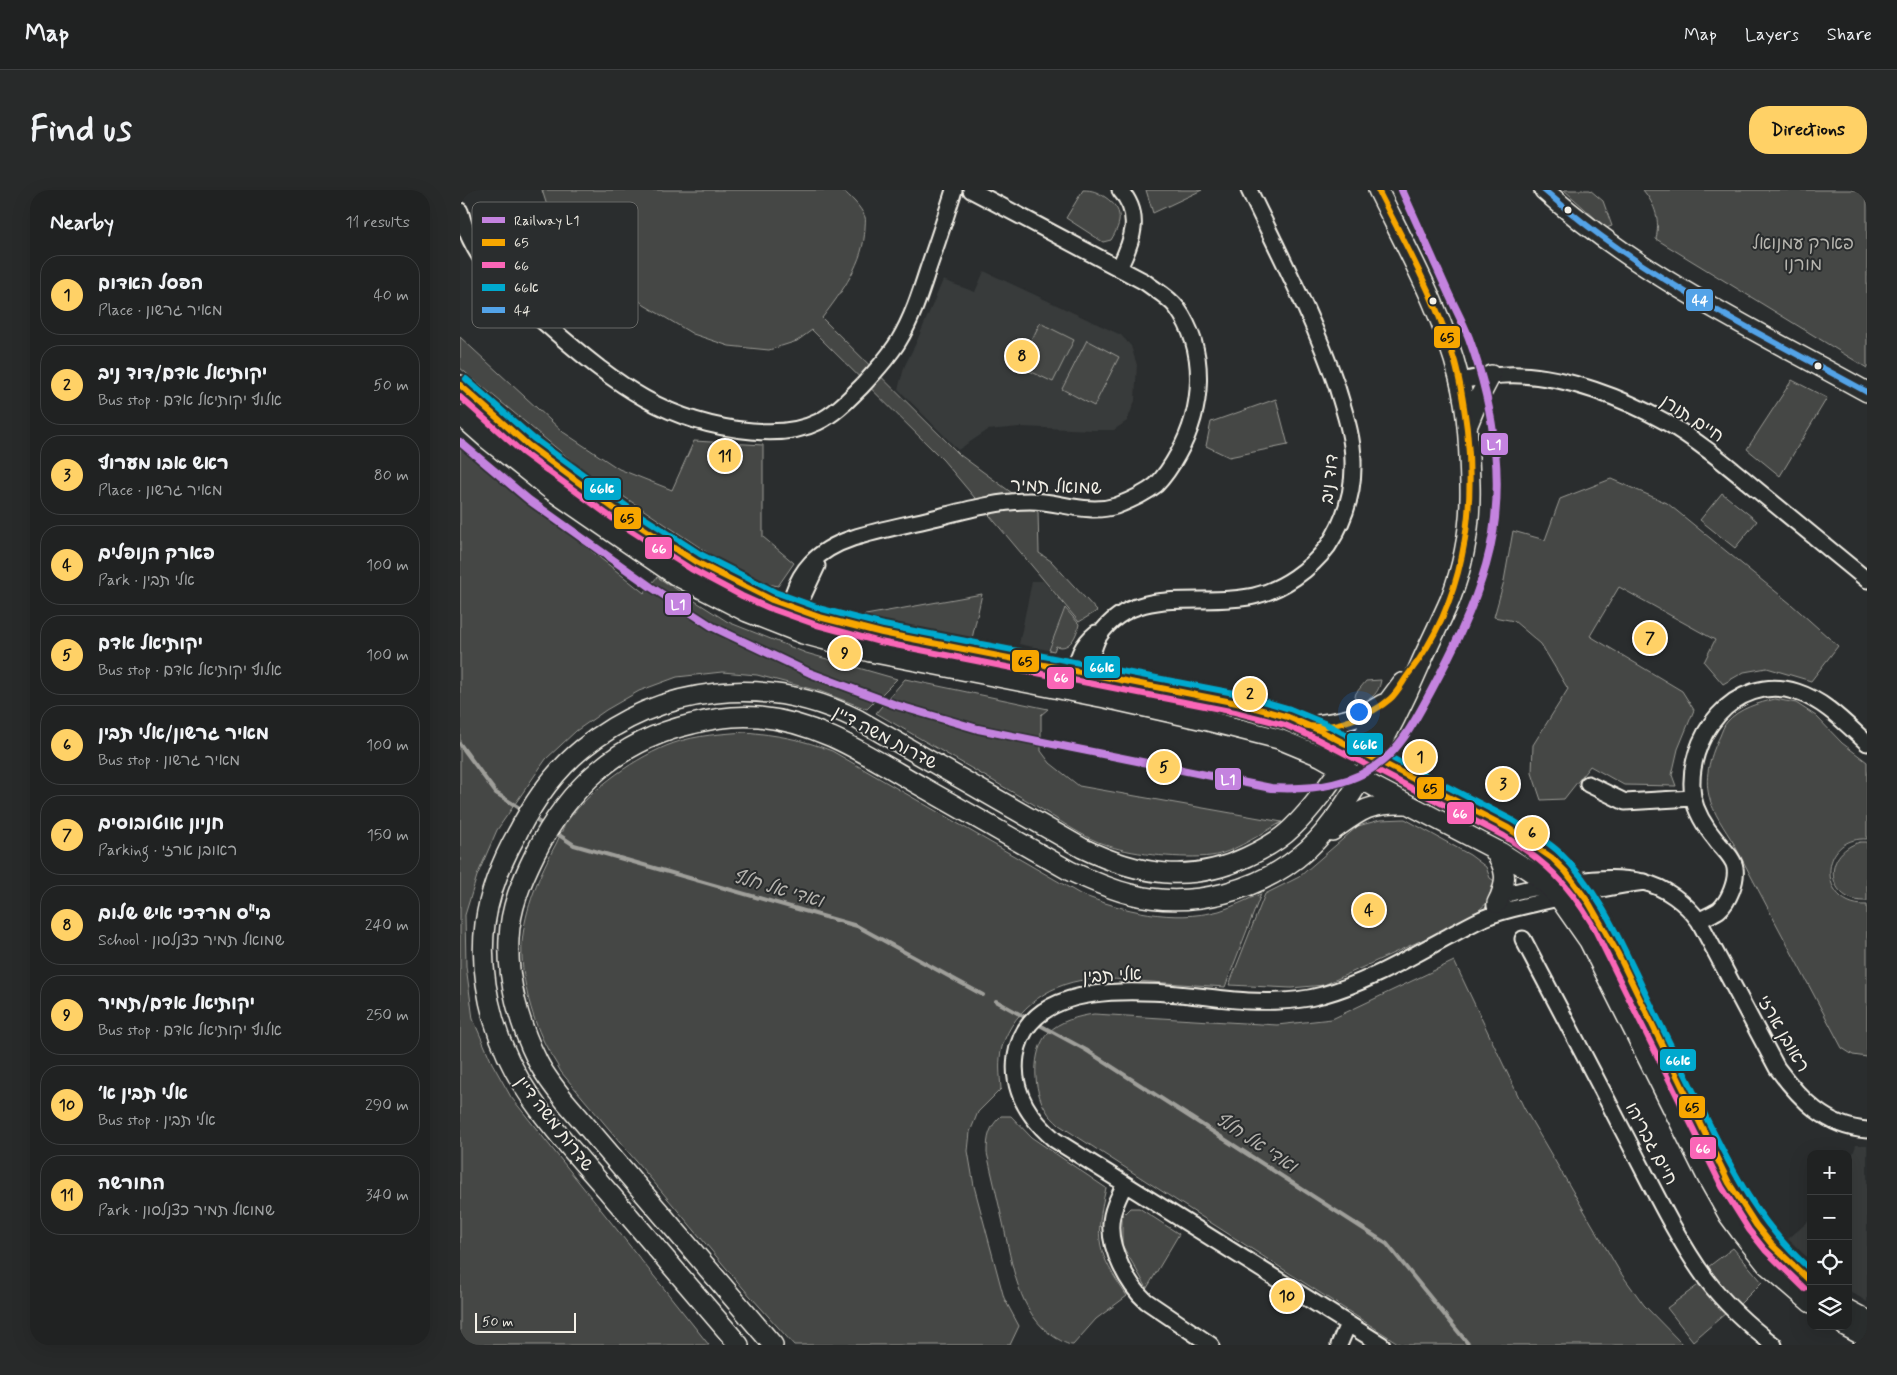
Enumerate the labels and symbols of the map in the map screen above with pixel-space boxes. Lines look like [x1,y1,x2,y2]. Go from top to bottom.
legend [472,202,638,328]
unlabelled marker [1563,205,1573,215]
text: Railway L1 [514,212,579,230]
park label: פארק עמנואל מורנו [1752,232,1854,277]
text: 65 [514,234,529,252]
text: 66 [514,257,529,275]
text: 66א [514,279,539,297]
line badge: 44 [1685,288,1714,312]
text: 44 [1692,292,1709,310]
unlabelled marker [1428,296,1438,306]
text: 44 [514,302,531,320]
line badge: 65 [1433,325,1461,349]
text: 65 [1440,329,1455,347]
pin: 8 [1006,337,1038,375]
unlabelled marker [1813,361,1823,371]
street label: חיים תורן [1656,390,1728,448]
line badge: L1 [1480,432,1509,456]
text: L1 [1487,436,1501,454]
pin: 11 [709,437,741,475]
street label: דוד ניב [1315,453,1345,505]
street label: שמואל תמיר [1010,473,1102,501]
line badge: 66א [583,477,622,501]
text: 66א [590,480,614,498]
line badge: 65 [613,506,642,530]
text: 65 [620,510,635,528]
line badge: 66 [644,536,673,560]
text: 66 [652,540,667,558]
line badge: L1 [664,592,692,616]
text: L1 [671,596,685,614]
pin: 7 [1634,619,1666,657]
pin: 9 [829,634,861,672]
line badge: 65 [1011,649,1040,673]
text: 65 [1018,653,1033,671]
line badge: 66א [1083,655,1121,679]
text: 66א [1090,659,1114,677]
line badge: 66 [1046,666,1075,690]
text: 66 [1054,669,1069,687]
pin: 2 [1234,675,1266,713]
your location [1346,699,1372,725]
street label: שדרות משה דיין [829,700,941,776]
line badge: 66א [1346,732,1384,756]
text: 66א [1353,736,1377,754]
pin: 1 [1404,738,1436,776]
pin: 5 [1148,748,1180,786]
pin: 3 [1487,765,1519,803]
line badge: L1 [1214,767,1242,791]
text: L1 [1221,771,1235,789]
line badge: 65 [1416,776,1445,800]
text: 65 [1423,780,1438,798]
line badge: 66 [1446,801,1475,825]
text: 66 [1453,805,1468,823]
pin: 6 [1516,814,1548,852]
water label: ואדי אל חלף [730,864,828,914]
pin: 4 [1353,891,1385,929]
street label: אלי תבין [1082,962,1142,990]
street label: ראובן ארזי [1751,991,1815,1077]
line badge: 66א [1659,1048,1697,1072]
text: 66א [1666,1052,1690,1070]
street label: שדרות משה דיין [509,1071,599,1177]
line badge: 65 [1678,1095,1706,1119]
street label: חיים גבריהו [1619,1098,1683,1190]
text: 65 [1685,1099,1700,1117]
water label: ואדי אל חלף [1210,1107,1303,1180]
line badge: 66 [1689,1136,1717,1160]
text: 66 [1696,1140,1711,1158]
pin: 10 [1271,1277,1303,1315]
scale bar [475,1310,576,1333]

